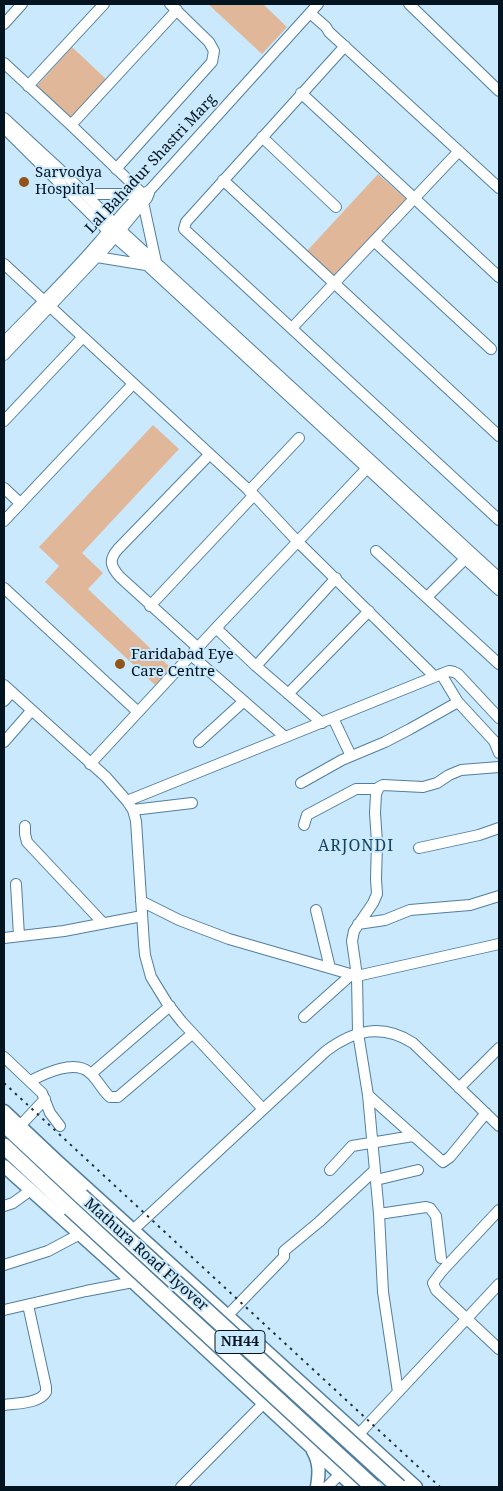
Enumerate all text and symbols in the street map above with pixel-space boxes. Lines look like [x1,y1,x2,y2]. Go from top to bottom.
street label: Lal Bahadur Shastri Marg [82,91,220,237]
place label: Sarvodya Hospital [35,164,102,199]
marker: Sarvodya Hospital [17,175,31,189]
place label: Faridabad Eye Care Centre [131,646,234,681]
marker: Faridabad Eye Care Centre [113,657,127,671]
district label: ARJONDI [317,836,395,856]
street label: Mathura Road Flyover [80,1195,212,1315]
road number: NH44 [215,1330,265,1354]

